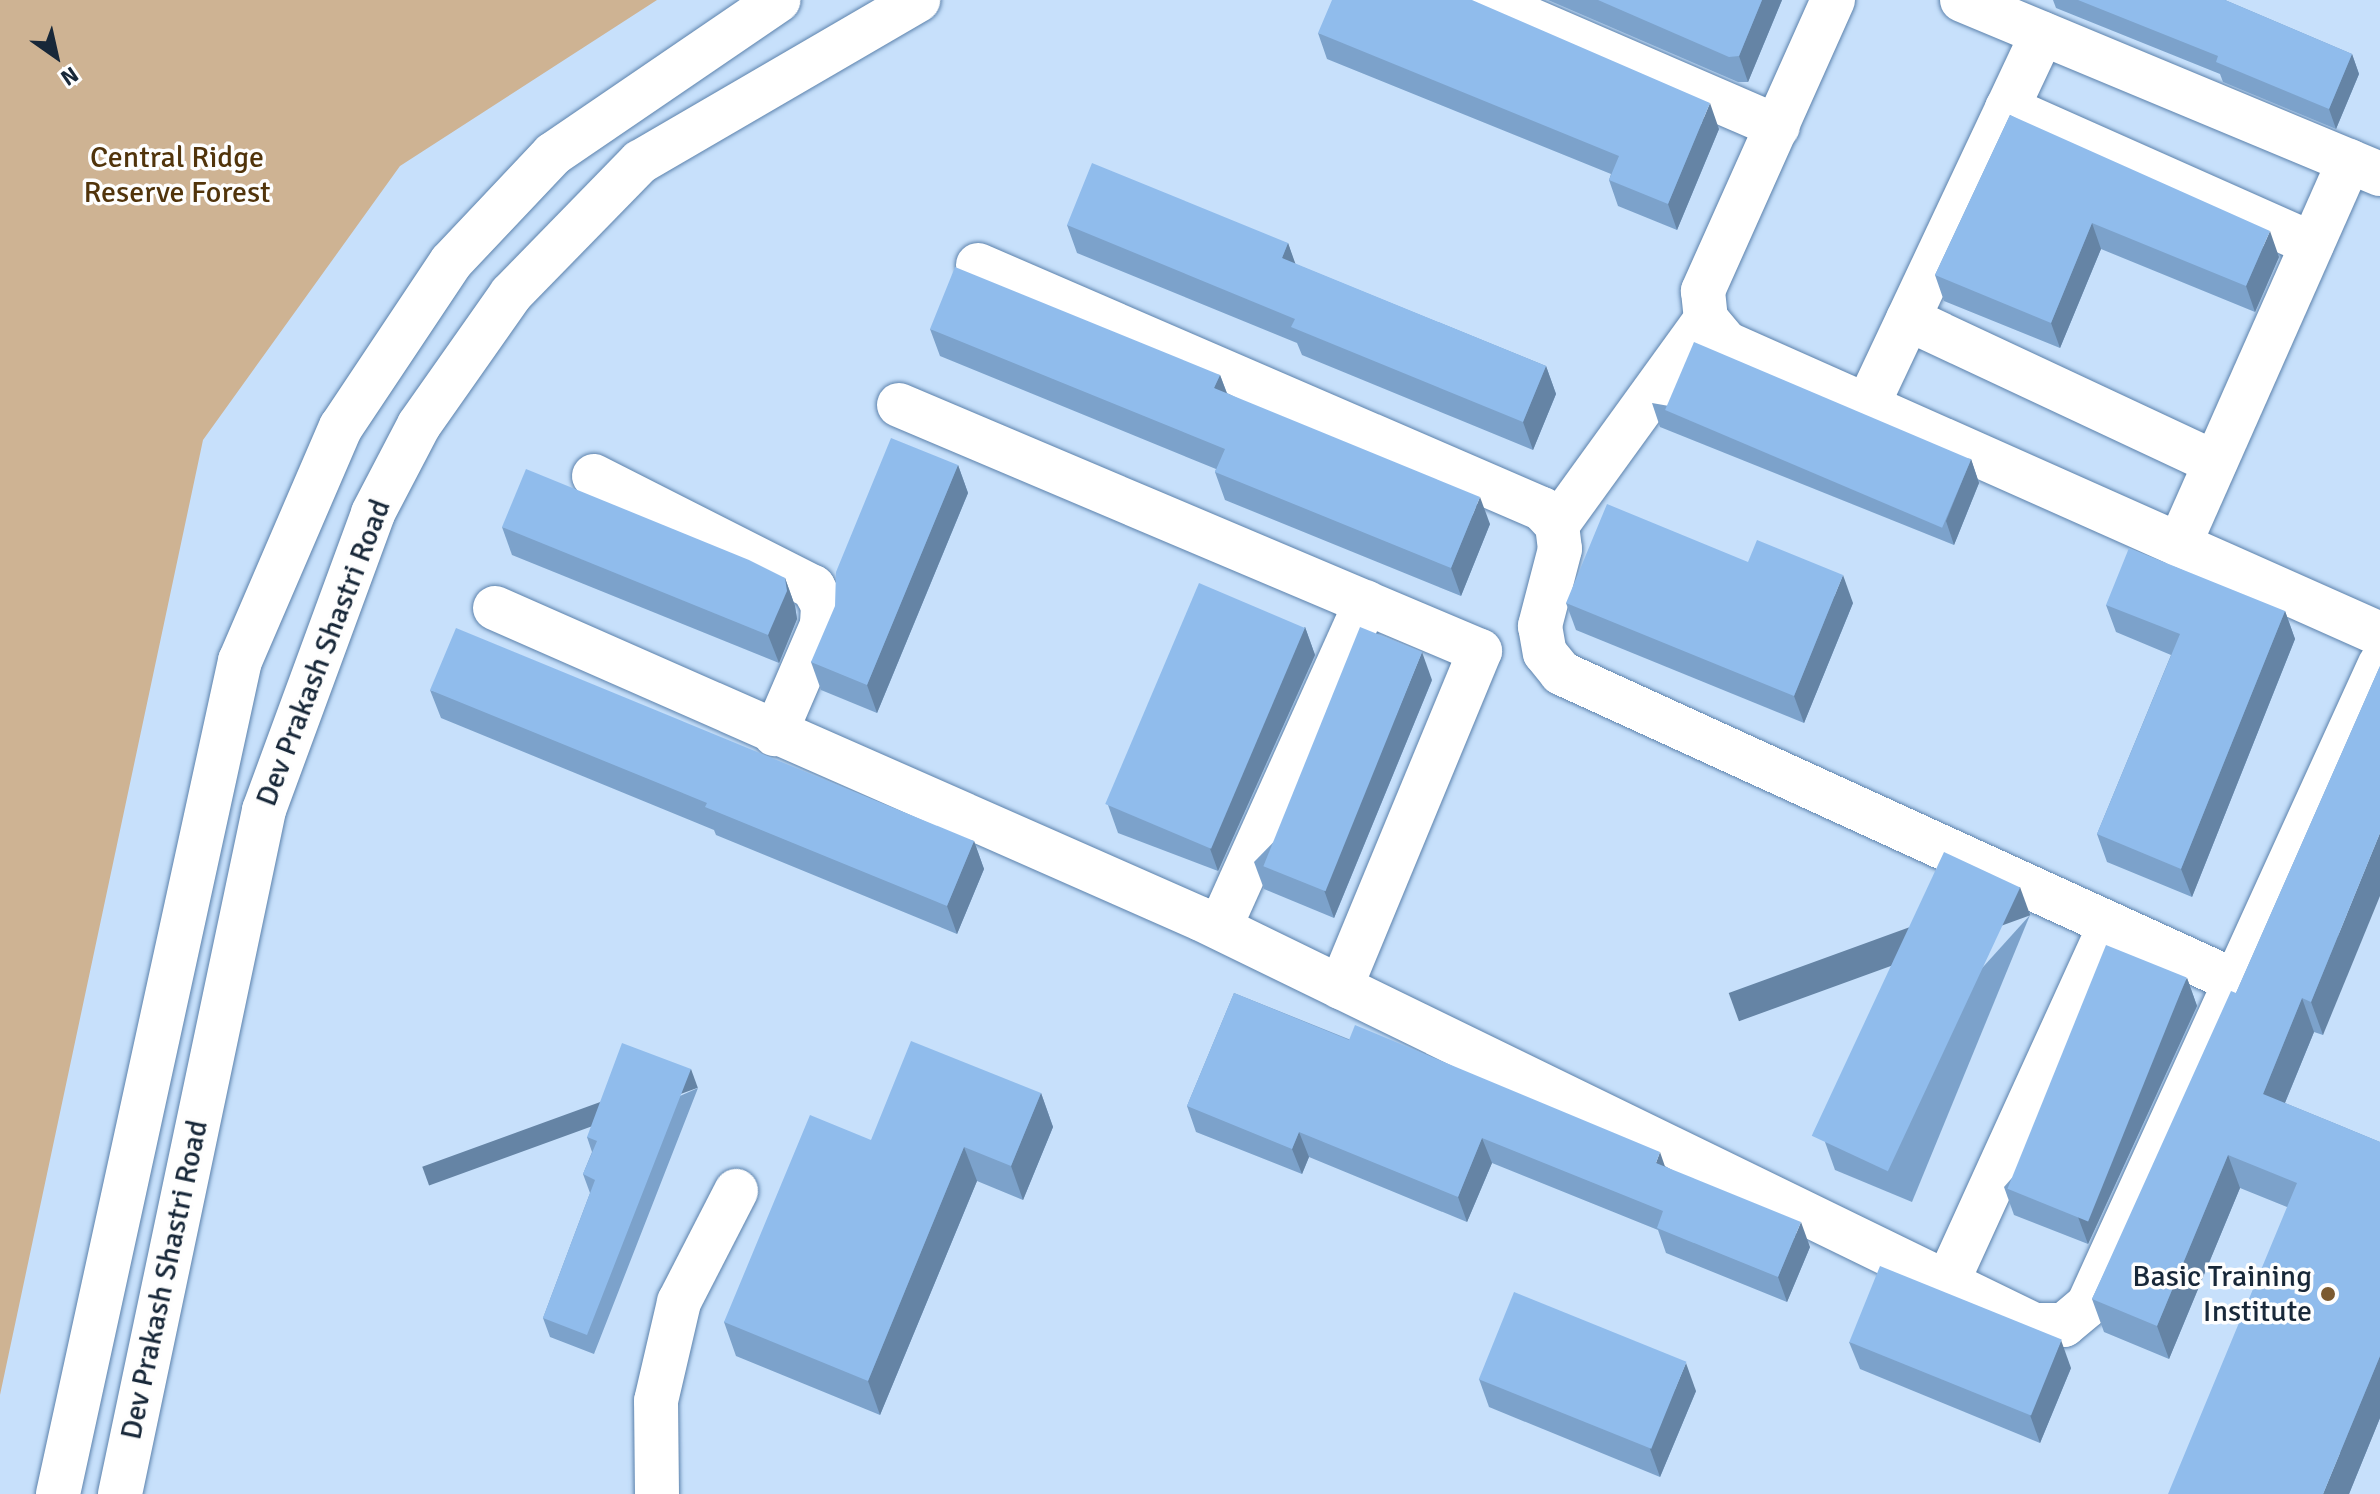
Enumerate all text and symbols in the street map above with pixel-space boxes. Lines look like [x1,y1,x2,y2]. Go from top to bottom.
north arrow [16,16,96,96]
text: N [56,61,84,92]
park label: Central Ridge Reserve Forest [83,140,271,210]
street label: Dev Prakash Shastri Road [249,495,399,811]
street label: Dev Prakash Shastri Road [114,1117,216,1443]
place label: Basic Training Institute [2132,1259,2312,1330]
marker: Basic Training Institute [2319,1285,2337,1303]

